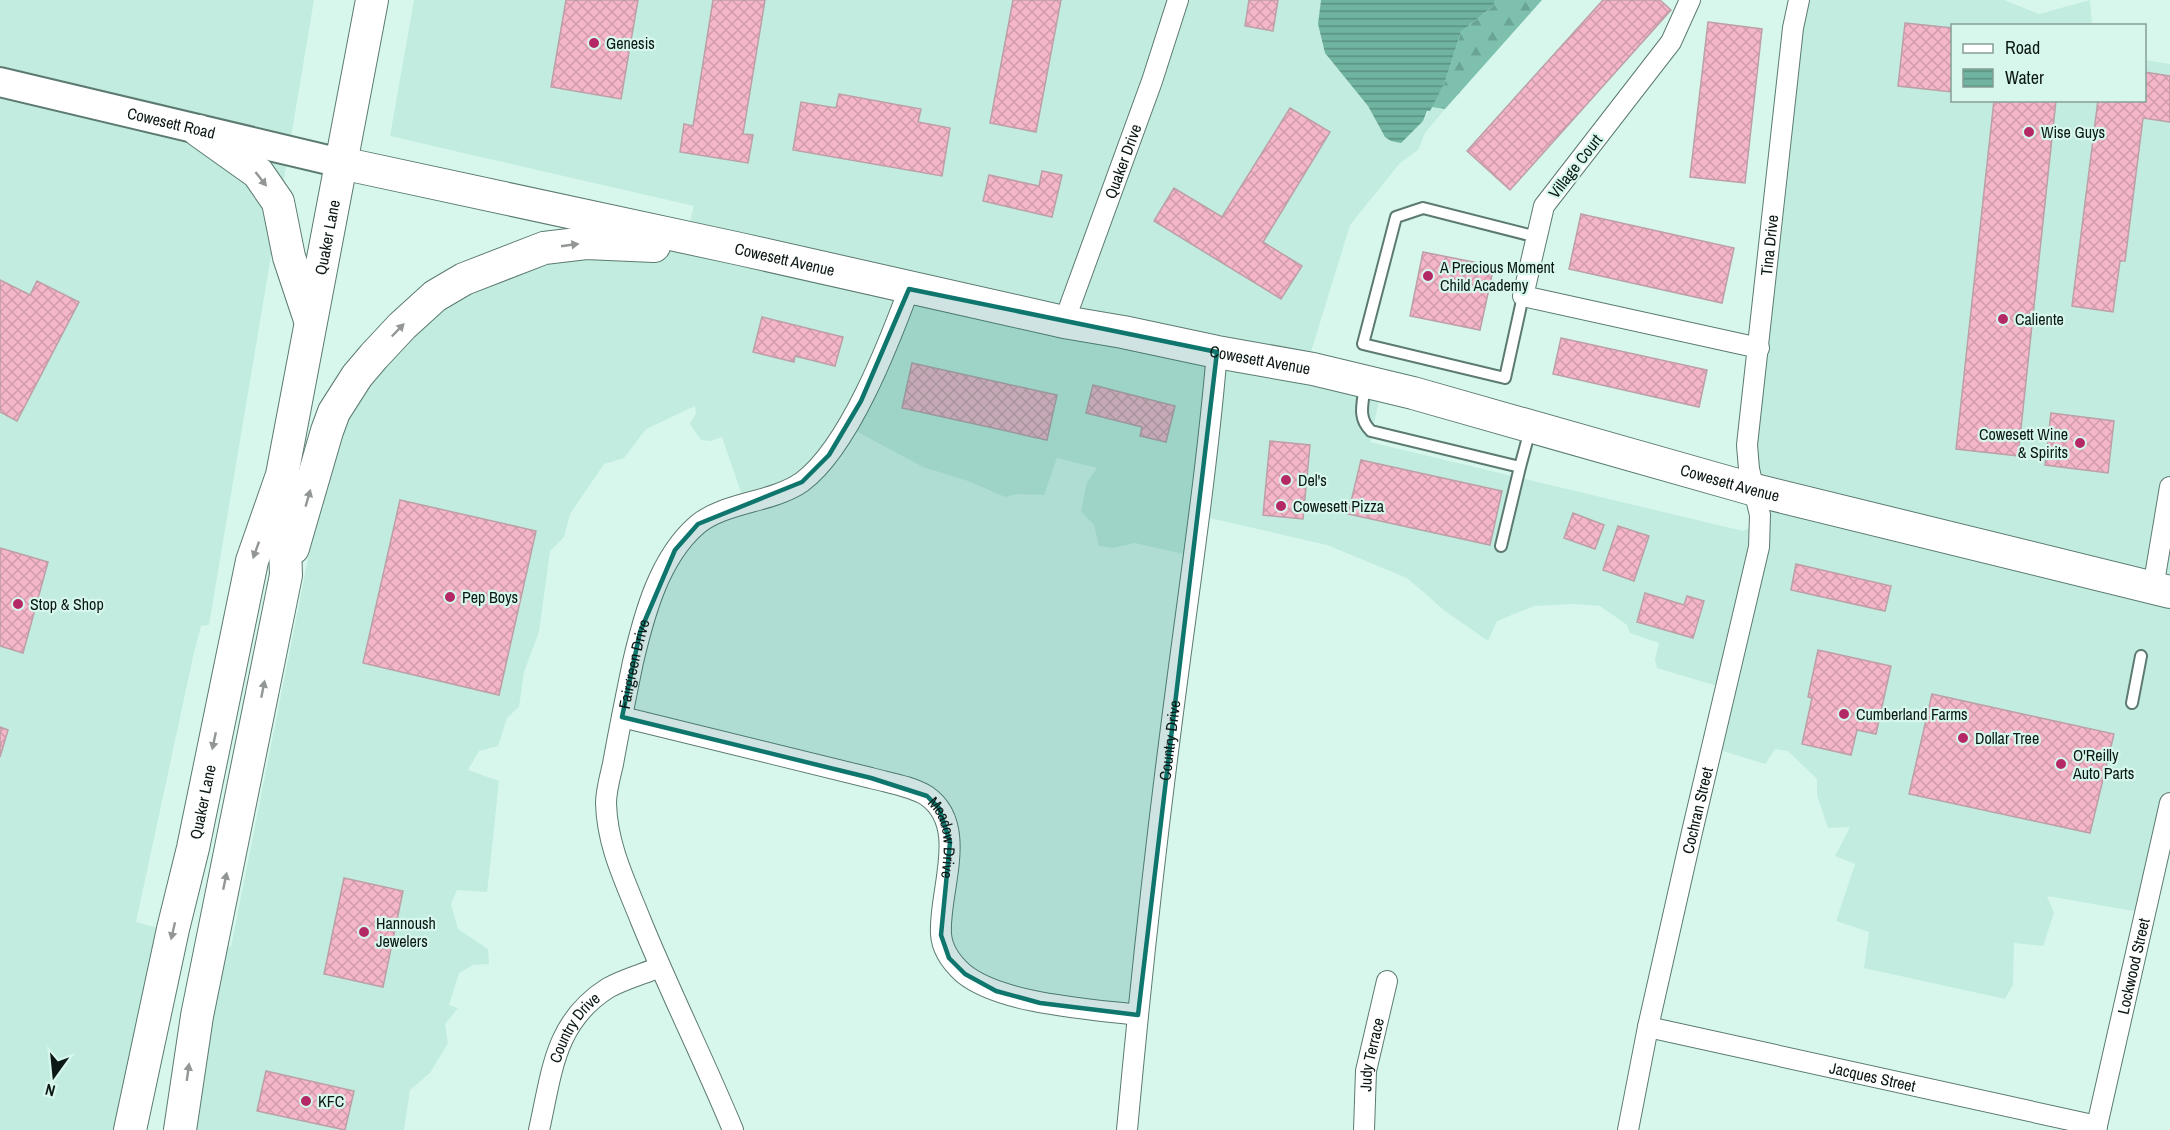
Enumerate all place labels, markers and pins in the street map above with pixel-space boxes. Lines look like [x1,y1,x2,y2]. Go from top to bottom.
place label: Genesis [606,32,655,54]
marker: Genesis [587,36,601,50]
place label: Wise Guys [2041,121,2105,143]
marker: Wise Guys [2022,125,2036,139]
place label: A Precious Moment Child Academy [1439,256,1555,296]
marker: A Precious Moment Child Academy [1421,269,1435,283]
place label: Caliente [2015,308,2064,330]
marker: Caliente [1996,312,2010,326]
place label: Cowesett Wine & Spirits [1979,423,2068,463]
marker: Cowesett Wine & Spirits [2073,436,2087,450]
place label: Del's [1298,469,1327,491]
marker: Del's [1279,473,1293,487]
place label: Cowesett Pizza [1293,495,1385,517]
marker: Cowesett Pizza [1274,499,1288,513]
place label: Pep Boys [462,586,518,608]
marker: Pep Boys [443,590,457,604]
place label: Stop & Shop [30,593,104,615]
marker: Stop & Shop [11,597,25,611]
place label: Cumberland Farms [1856,703,1968,725]
marker: Cumberland Farms [1837,707,1851,721]
place label: Dollar Tree [1975,727,2039,749]
marker: Dollar Tree [1956,731,1970,745]
place label: O'Reilly Auto Parts [2072,744,2134,784]
marker: O'Reilly Auto Parts [2054,757,2068,771]
place label: Hannoush Jewelers [376,912,436,952]
marker: Hannoush Jewelers [357,925,371,939]
place label: KFC [318,1090,344,1112]
marker: KFC [299,1094,313,1108]

